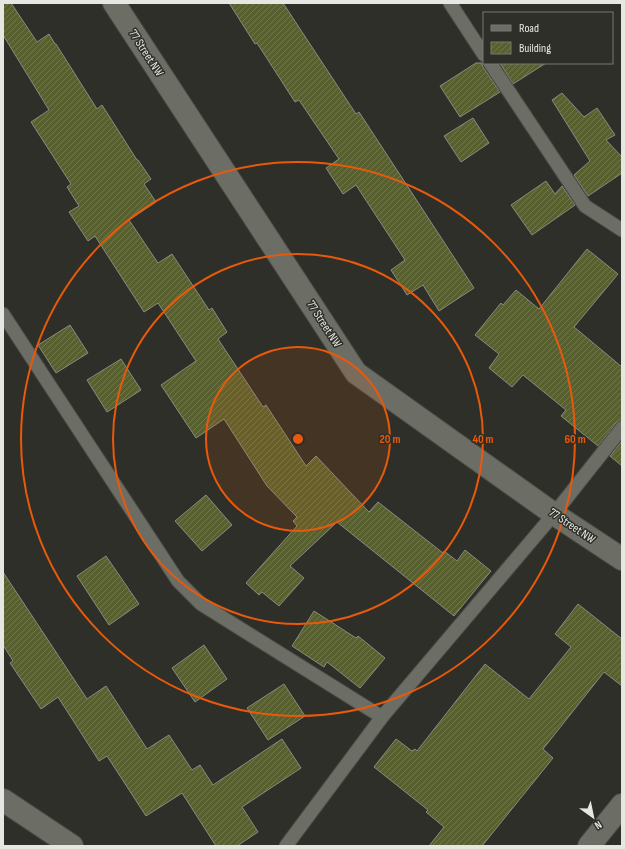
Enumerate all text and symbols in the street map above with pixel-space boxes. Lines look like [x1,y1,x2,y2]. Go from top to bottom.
legend [483,12,613,64]
text: Road [519,21,539,36]
street label: 77 Street NW [125,27,167,79]
text: Building [519,41,551,56]
street label: 77 Street NW [303,298,345,350]
centre of rings [291,432,305,446]
text: 20 m [380,432,400,447]
text: 40 m [472,432,494,447]
text: 60 m [564,432,586,447]
street label: 77 Street NW [546,505,598,547]
north arrow [573,797,613,837]
text: N [592,818,604,832]

